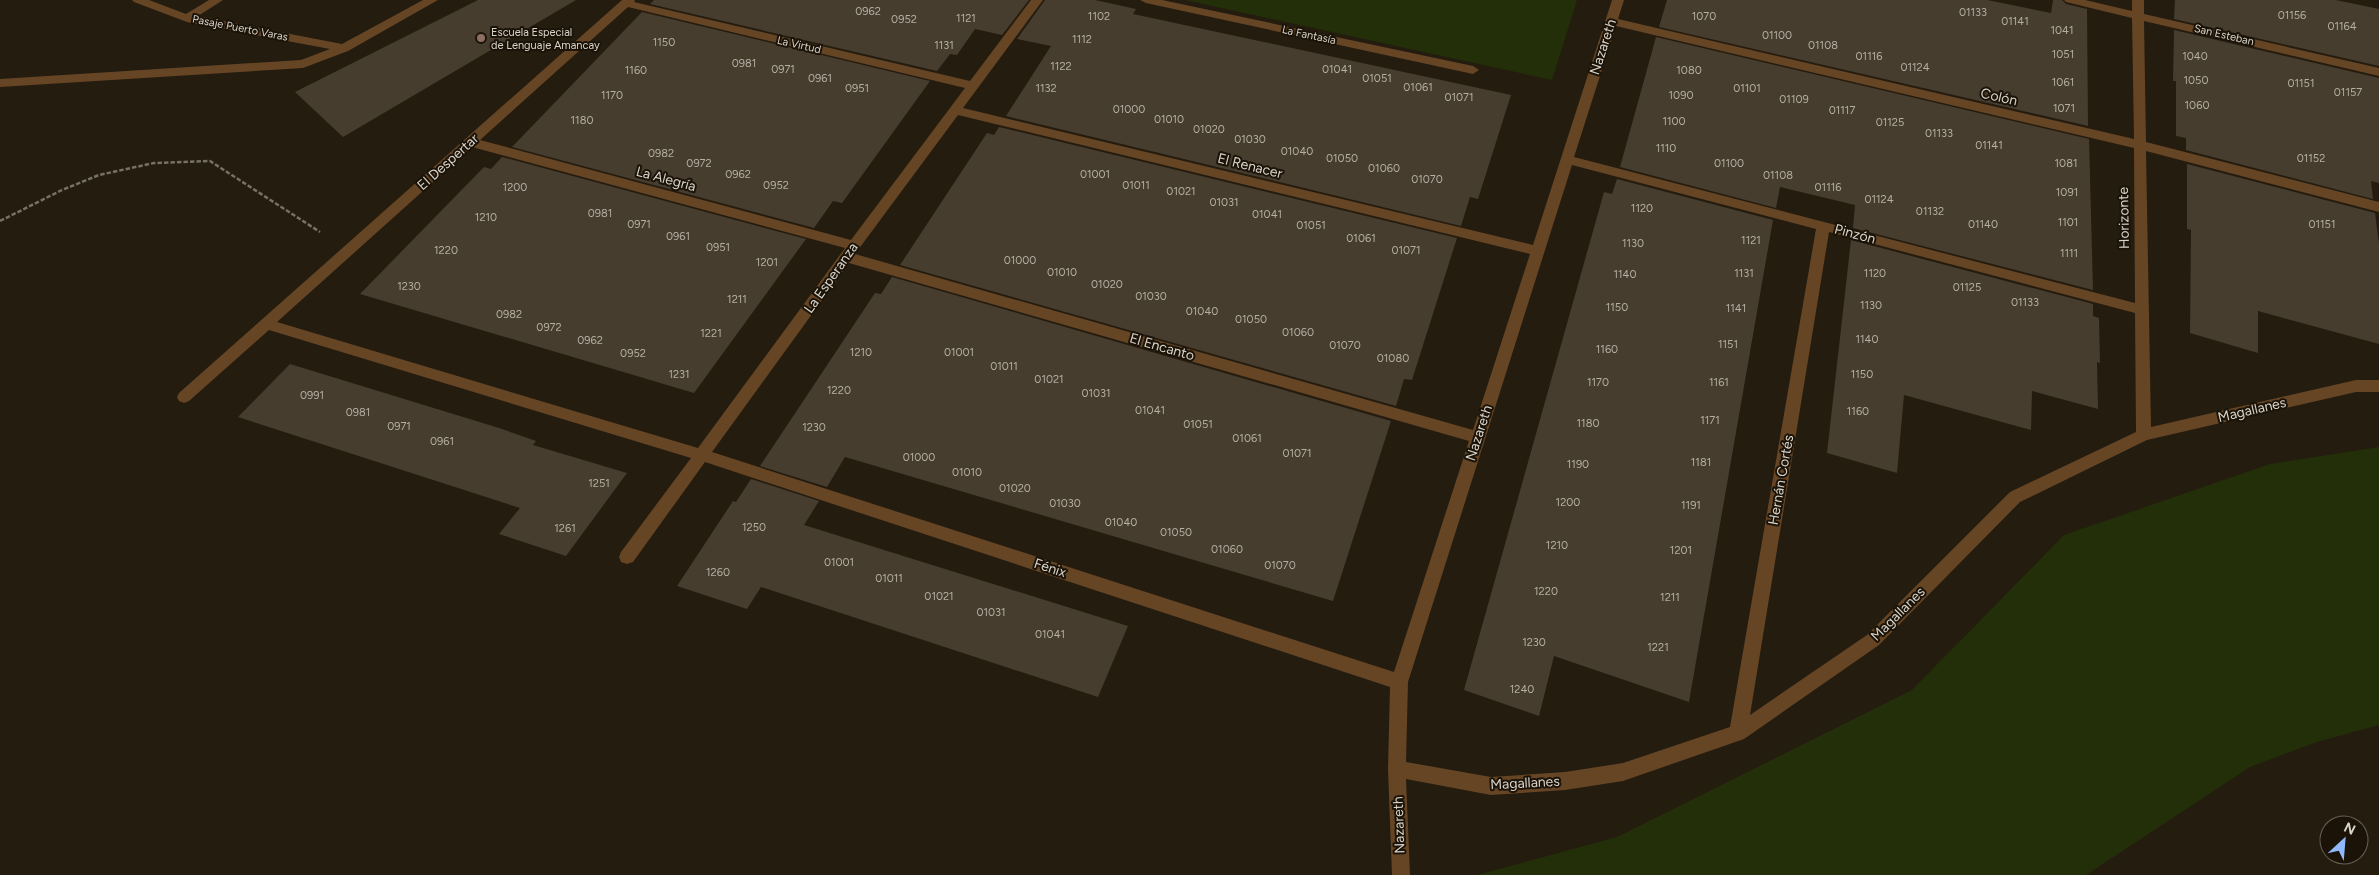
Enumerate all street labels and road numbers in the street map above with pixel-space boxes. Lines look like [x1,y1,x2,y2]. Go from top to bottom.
street label: Pasaje Puerto Varas [191,12,289,44]
street label: Nazareth [1586,17,1620,77]
street label: San Esteban [2193,22,2255,48]
street label: La Fantasía [1281,23,1337,47]
street label: La Virtud [776,34,822,56]
street label: Colón [1979,85,2019,110]
street label: El Despertar [414,130,482,194]
street label: El Renacer [1216,150,1284,182]
street label: La Alegría [634,163,698,195]
street label: Horizonte [2115,186,2133,249]
street label: Pinzón [1833,220,1878,248]
street label: La Esperanza [800,239,862,317]
street label: El Encanto [1128,330,1196,364]
street label: Magallanes [2216,394,2288,426]
street label: Nazareth [1462,403,1496,463]
street label: Hernán Cortés [1765,433,1797,527]
street label: Fénix [1032,555,1069,581]
street label: Magallanes [1867,583,1929,645]
street label: Magallanes [1490,773,1560,793]
street label: Nazareth [1389,796,1408,854]

